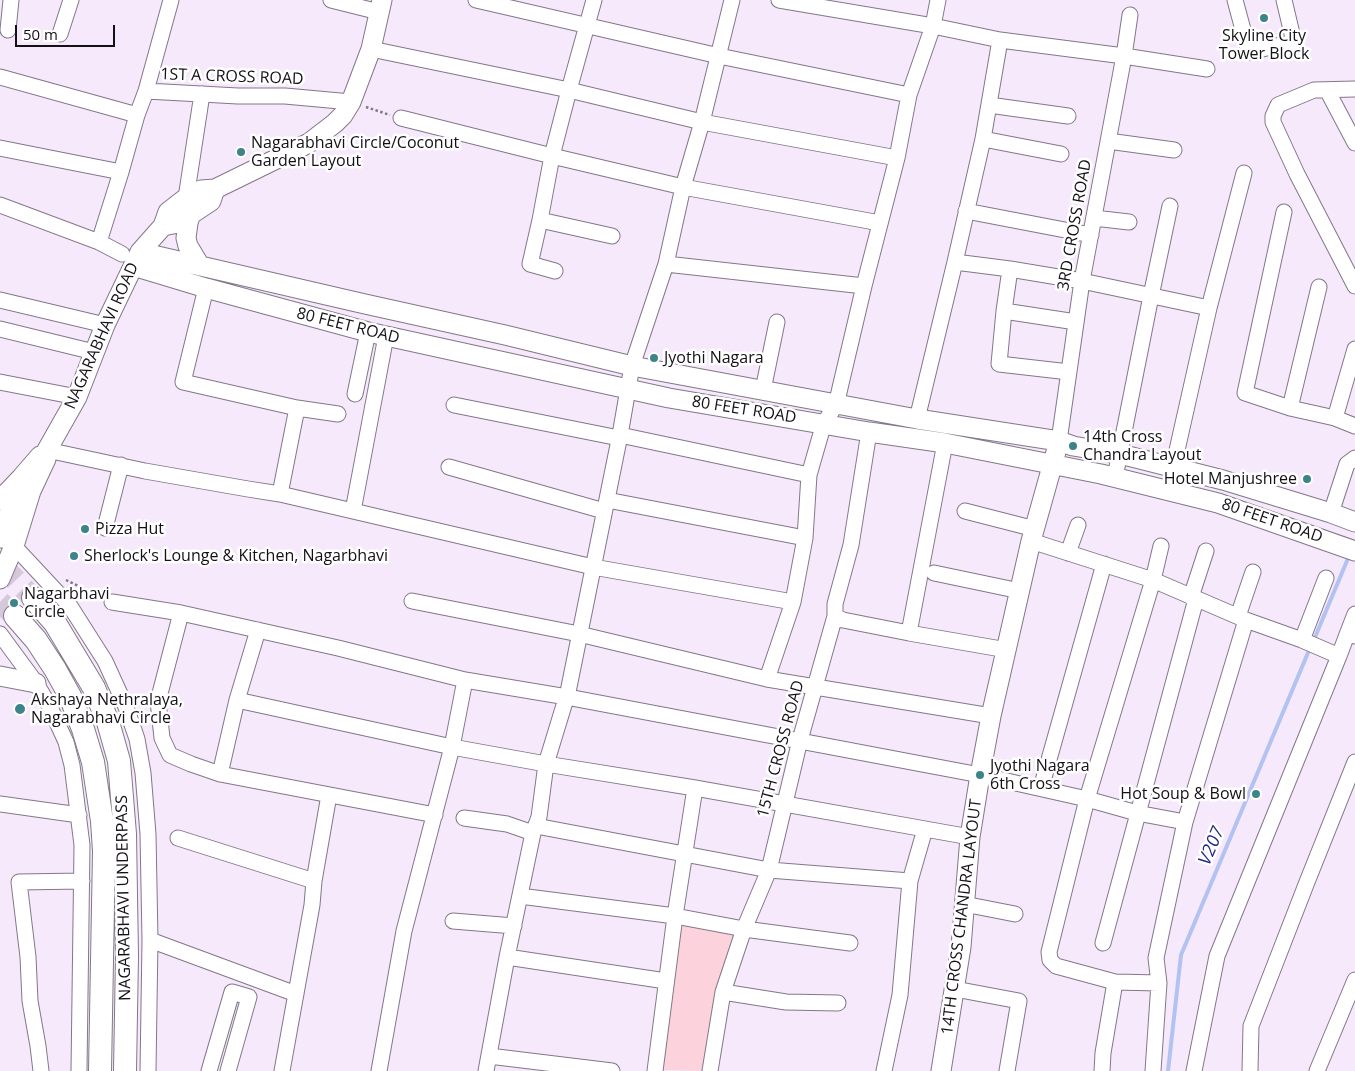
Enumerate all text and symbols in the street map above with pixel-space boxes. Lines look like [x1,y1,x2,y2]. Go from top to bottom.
marker: Skyline City Tower Block [1258,12,1270,24]
scale bar [18,15,118,47]
text: 50 m [23,24,58,44]
place label: Skyline City Tower Block [1219,26,1309,64]
street label: 1ST A CROSS ROAD [160,65,304,89]
place label: Nagarabhavi Circle/Coconut Garden Layout [251,133,459,171]
marker: Nagarabhavi Circle/Coconut Garden Layout [235,146,247,158]
street label: 3RD CROSS ROAD [1054,158,1096,292]
street label: NAGARABHAVI ROAD [61,260,143,412]
street label: 80 FEET ROAD [294,304,402,348]
place label: Jyothi Nagara [664,348,764,368]
marker: Jyothi Nagara [648,352,660,364]
street label: 80 FEET ROAD [690,392,798,428]
place label: 14th Cross Chandra Layout [1083,427,1201,465]
marker: 14th Cross Chandra Layout [1067,440,1079,452]
place label: Hotel Manjushree [1164,469,1297,489]
marker: Hotel Manjushree [1301,473,1313,485]
street label: 80 FEET ROAD [1219,495,1325,547]
place label: Pizza Hut [95,519,164,539]
marker: Pizza Hut [79,523,91,535]
place label: Sherlock's Lounge & Kitchen, Nagarbhavi [84,546,388,566]
marker: Sherlock's Lounge & Kitchen, Nagarbhavi [68,550,80,562]
place label: Nagarbhavi Circle [24,584,110,622]
marker: Nagarbhavi Circle [8,597,20,609]
street label: 15TH CROSS ROAD [753,678,809,820]
place label: Akshaya Nethralaya, Nagarabhavi Circle [31,690,183,728]
marker: Akshaya Nethralaya, Nagarabhavi Circle [13,702,27,716]
place label: Jyothi Nagara 6th Cross [990,756,1090,794]
marker: Jyothi Nagara 6th Cross [974,769,986,781]
place label: Hot Soup & Bowl [1120,784,1246,804]
marker: Hot Soup & Bowl [1250,788,1262,800]
street label: NAGARABHAVI UNDERPASS [113,795,135,1001]
street label: 14TH CROSS CHANDRA LAYOUT [938,798,986,1036]
water label: V207 [1194,824,1230,868]

